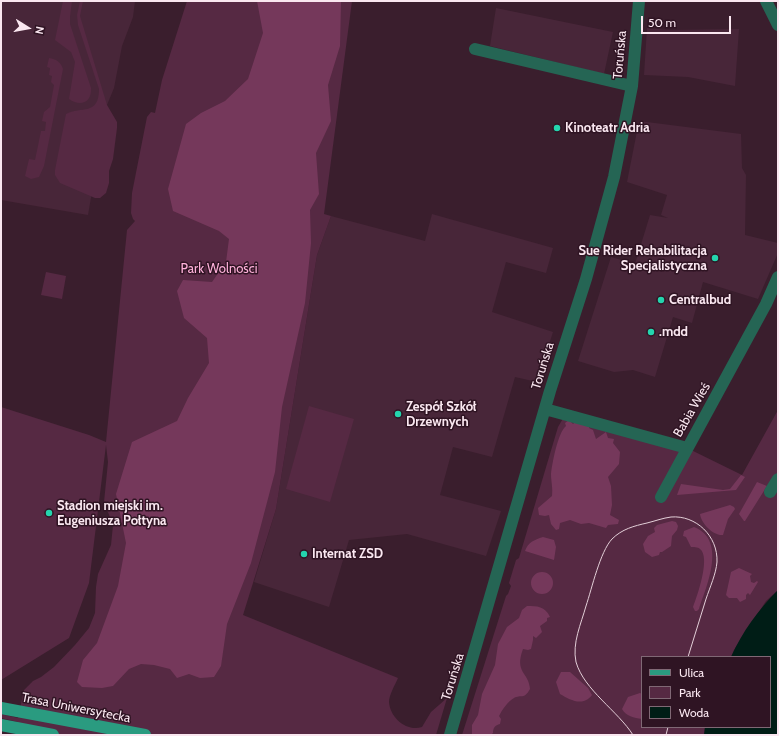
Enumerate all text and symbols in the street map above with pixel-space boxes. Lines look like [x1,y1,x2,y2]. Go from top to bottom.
north arrow [8,8,48,48]
scale bar [643,8,733,34]
text: 50 m [648,15,676,30]
text: N [32,25,47,35]
street label: Toruńska [610,30,630,80]
place label: Kinoteatr Adria [565,120,650,136]
marker: Kinoteatr Adria [552,123,562,133]
place label: Sue Rider Rehabilitacja Specjalistyczna [578,243,707,274]
marker: Sue Rider Rehabilitacja Specjalistyczna [710,253,720,263]
park label: Park Wolności [181,261,257,277]
place label: Centralbud [669,292,731,308]
marker: Centralbud [656,295,666,305]
place label: .mdd [659,324,688,340]
marker: .mdd [646,327,656,337]
street label: Toruńska [528,340,558,392]
street label: Babia Wieś [670,380,714,440]
place label: Zespół Szkół Drzewnych [406,399,476,430]
marker: Zespół Szkół Drzewnych [393,409,403,419]
place label: Stadion miejski im. Eugeniusza Połtyna [57,498,167,529]
marker: Stadion miejski im. Eugeniusza Połtyna [44,508,54,518]
place label: Internat ZSD [312,546,383,562]
marker: Internat ZSD [299,549,309,559]
street label: Toruńska [438,651,468,703]
legend [641,656,771,728]
text: Ulica [679,665,704,680]
text: Park [679,685,701,700]
street label: Trasa Uniwersytecka [20,690,132,726]
text: Woda [679,705,709,720]

